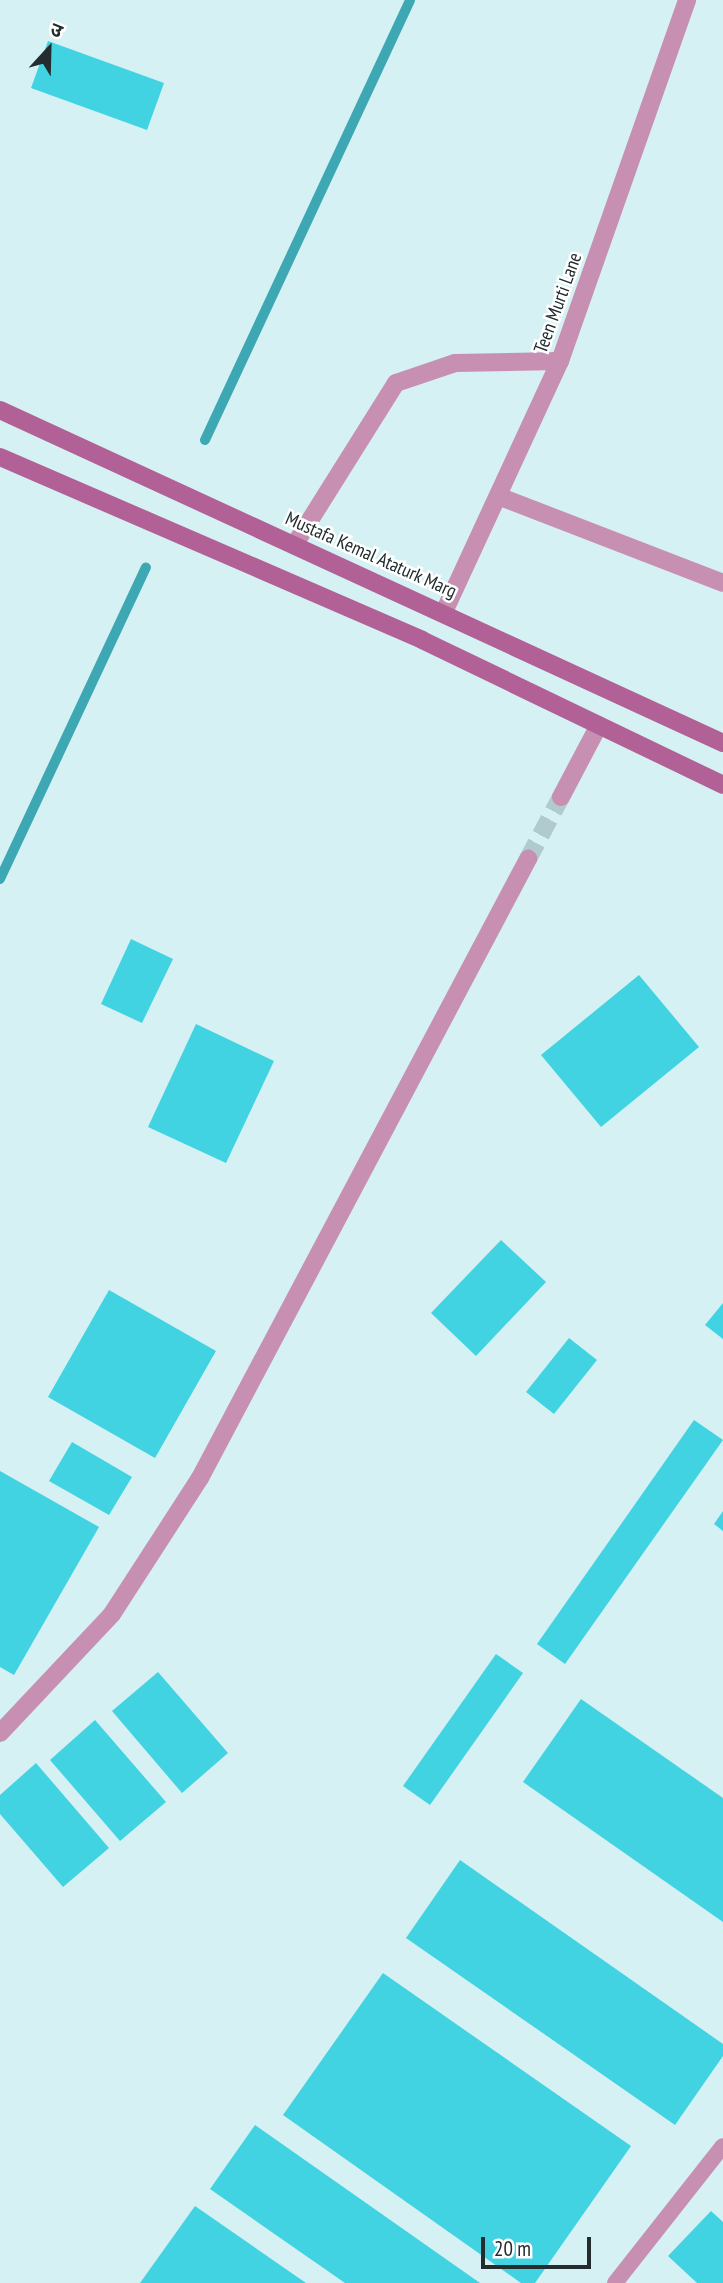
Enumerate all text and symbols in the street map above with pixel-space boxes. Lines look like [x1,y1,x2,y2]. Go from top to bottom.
north arrow [14,14,84,84]
text: उ [47,16,67,43]
street label: Teen Murti Lane [529,250,587,356]
street label: Mustafa Kemal Ataturk Marg [282,507,460,603]
scale bar [485,2224,595,2268]
text: 20 m [494,2235,531,2262]

